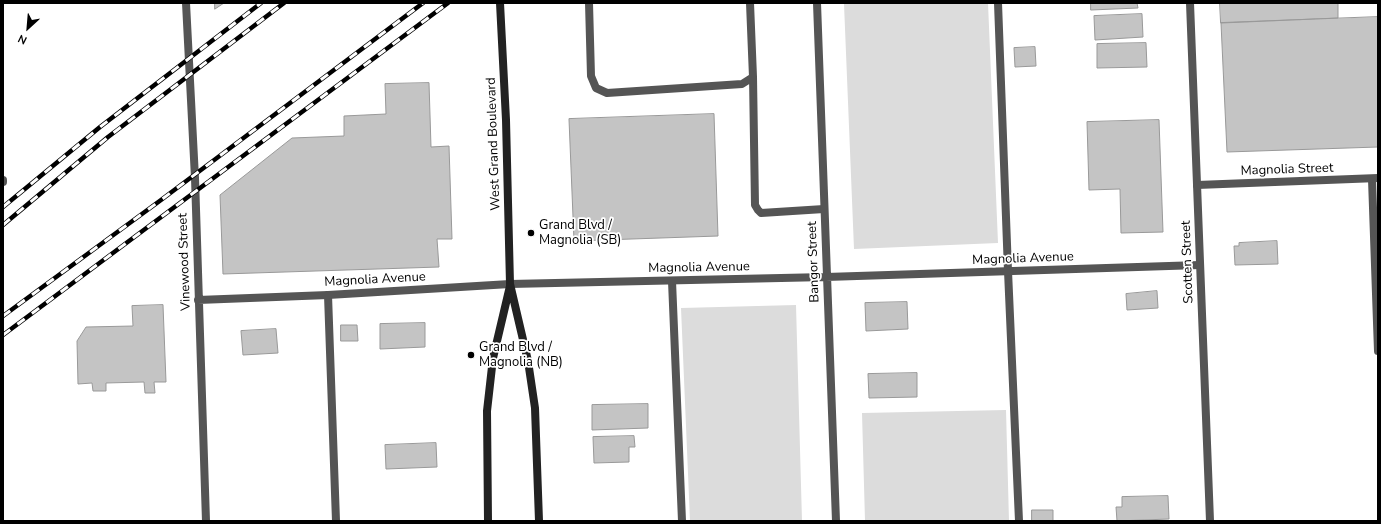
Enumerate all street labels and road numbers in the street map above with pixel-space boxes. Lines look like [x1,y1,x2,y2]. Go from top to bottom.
street label: West Grand Boulevard [484,77,504,211]
street label: Magnolia Street [1240,161,1334,179]
street label: Vinewood Street [175,213,195,311]
street label: Scotten Street [1179,220,1197,304]
street label: Bangor Street [805,221,823,303]
street label: Magnolia Avenue [972,249,1074,269]
street label: Magnolia Avenue [648,259,750,277]
street label: Magnolia Avenue [324,270,426,290]

